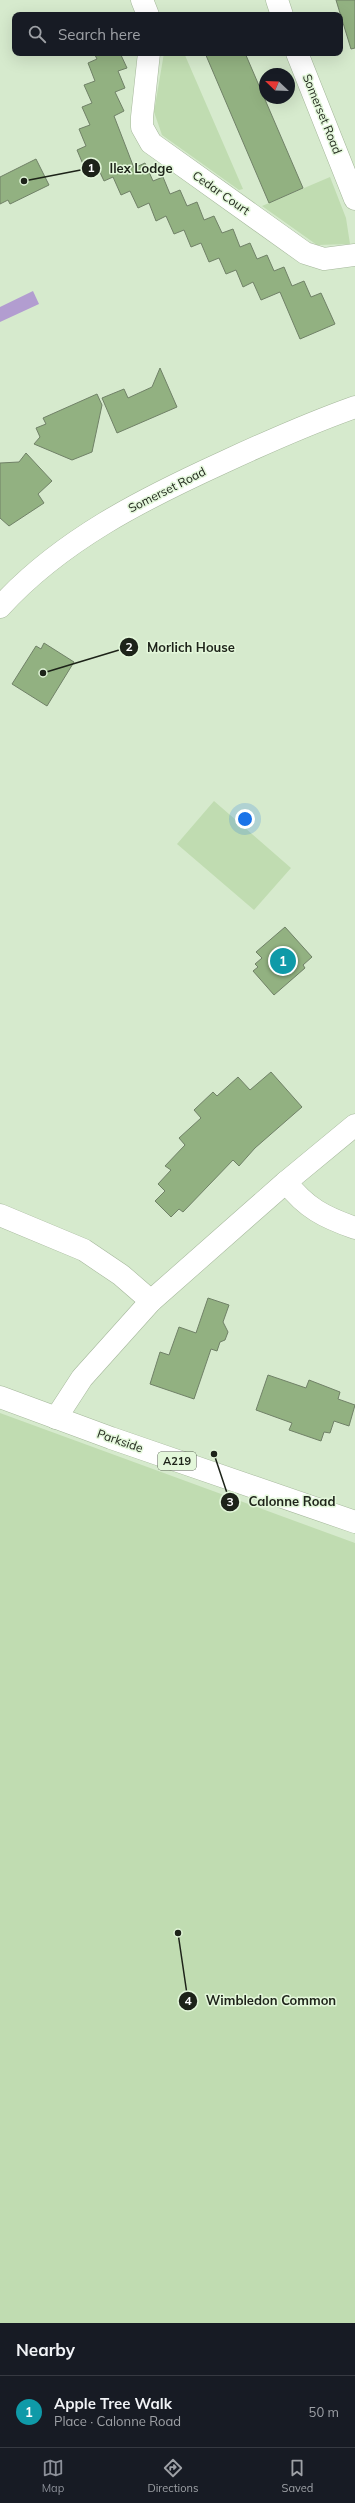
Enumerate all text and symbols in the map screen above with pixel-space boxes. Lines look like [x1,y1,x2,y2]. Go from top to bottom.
search box [12,12,343,56]
icon: search [26,23,48,45]
text: Search here [58,25,140,44]
north arrow [259,68,295,104]
street label: Somerset Road [300,72,345,156]
callout: Ilex Lodge [81,156,180,181]
text: 1 [87,160,95,175]
text: Ilex Lodge [109,160,173,176]
street label: Cedar Court [190,167,253,218]
street label: Somerset Road [126,464,208,516]
callout: Morlich House [119,635,243,660]
text: 2 [125,639,133,654]
text: Morlich House [147,639,235,655]
your location [235,809,255,829]
pin: 1 [270,946,296,976]
street label: Parkside [95,1426,145,1455]
road number: A219 [158,1452,196,1470]
callout: Calonne Road [220,1489,343,1514]
text: Calonne Road [249,1493,335,1509]
text: 3 [226,1494,234,1509]
callout: Wimbledon Common [178,1988,344,2013]
text: Wimbledon Common [206,1992,336,2008]
text: 4 [184,1993,192,2008]
text: Nearby [16,2339,75,2360]
text: Apple Tree Walk [54,2394,172,2413]
text: 1 [25,2404,33,2420]
text: 50 m [309,2404,339,2420]
text: Place · Calonne Road [54,2413,181,2429]
tab: Map [42,2457,64,2495]
tab: Directions [148,2457,198,2495]
tab: Saved [282,2457,313,2495]

